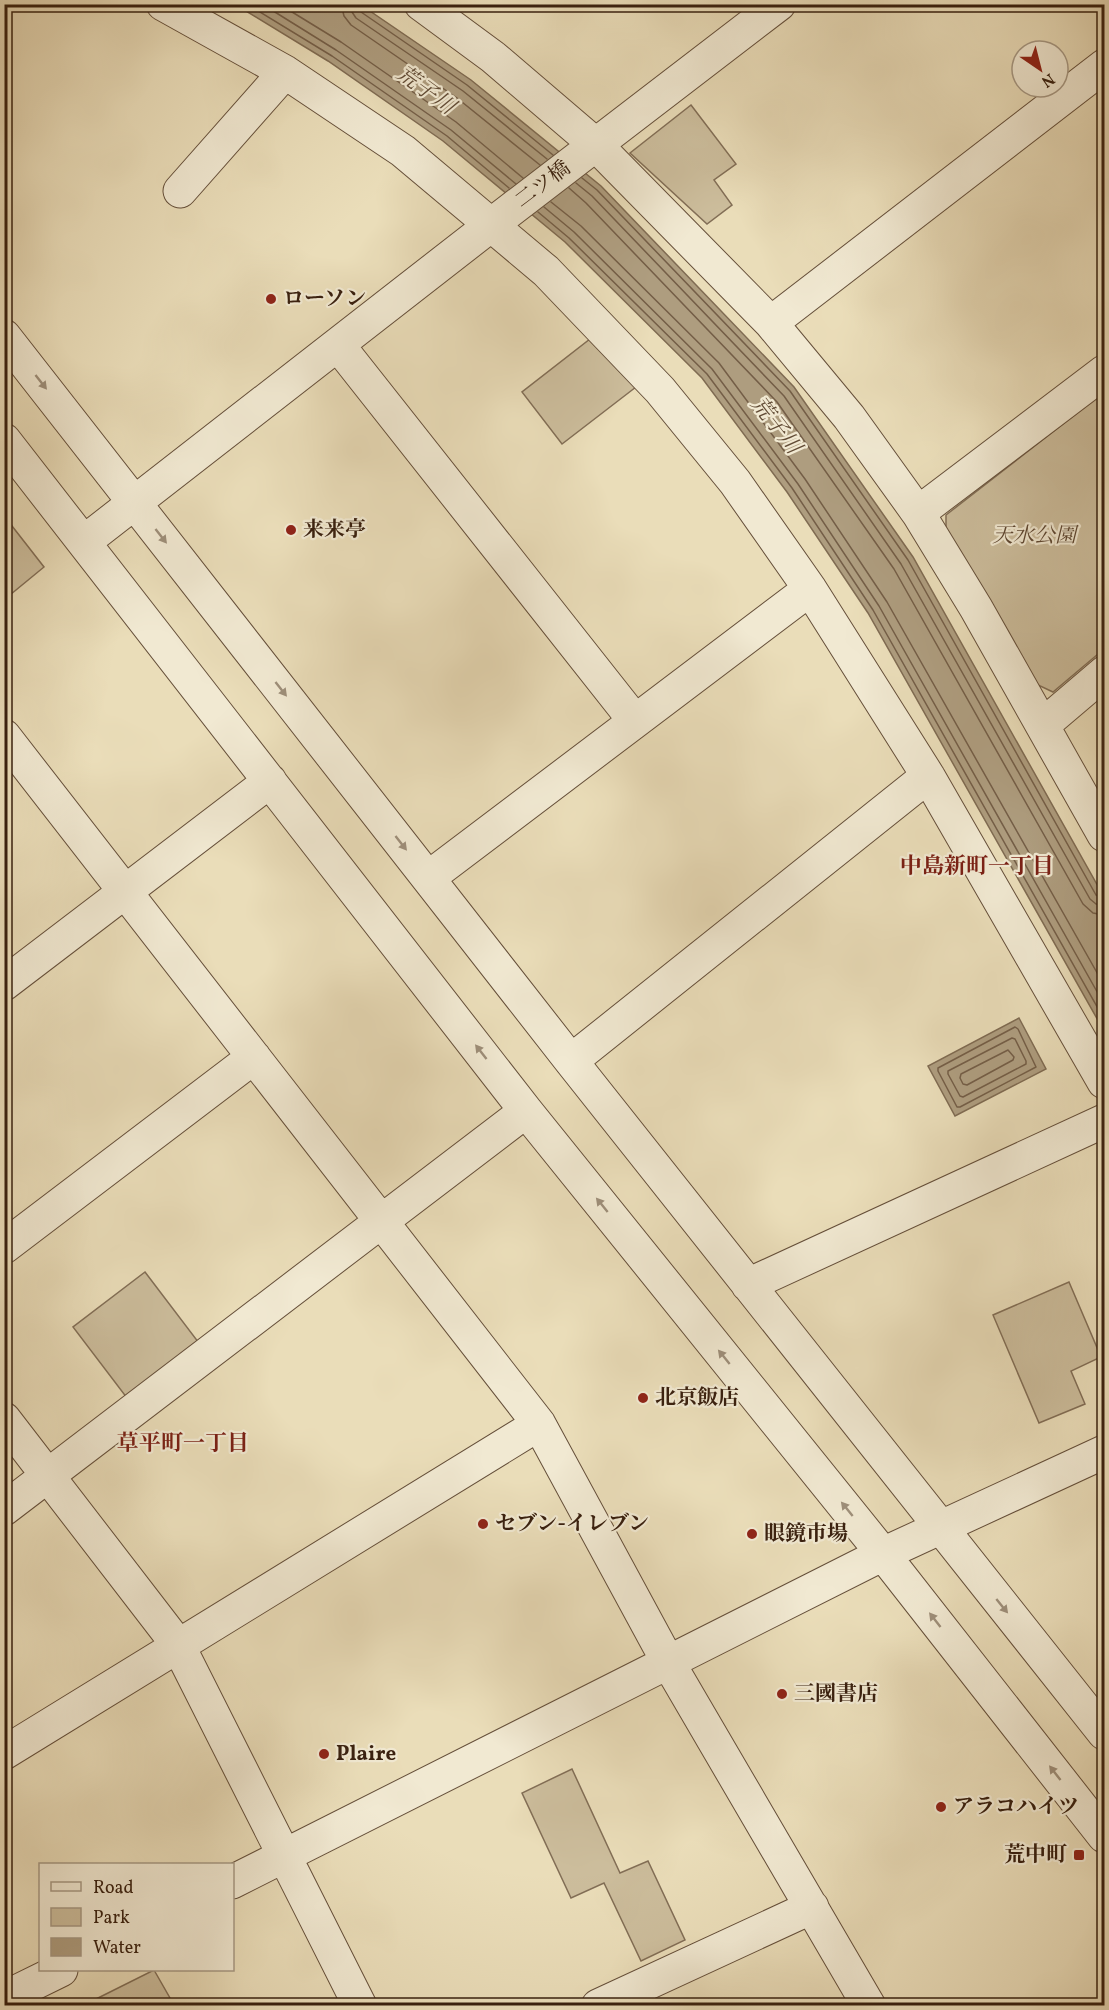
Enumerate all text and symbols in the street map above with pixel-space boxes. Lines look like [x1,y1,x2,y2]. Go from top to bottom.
north arrow [1010,39,1070,99]
water label: 荒子川 [389,59,462,124]
text: N [1036,67,1059,92]
street label: 二ツ橋 [509,154,577,216]
place label: ローソン [283,285,366,314]
marker: ローソン [264,292,278,306]
one-way arrow [34,374,47,390]
water label: 荒子川 [742,390,809,463]
place label: 来来亭 [303,516,366,545]
park label: 天水公園 [992,522,1079,551]
marker: 来来亭 [284,523,298,537]
one-way arrow [154,528,166,543]
one-way arrow [274,682,286,697]
one-way arrow [394,835,407,851]
district label: 中島新町一丁目 [900,852,1054,883]
one-way arrow [475,1045,487,1060]
one-way arrow [596,1198,609,1213]
one-way arrow [718,1349,731,1365]
place label: 北京飯店 [655,1384,739,1413]
marker: 北京飯店 [636,1391,650,1405]
district label: 草平町一丁目 [117,1429,249,1460]
one-way arrow [840,1501,853,1517]
place label: セブン-イレブン [495,1510,649,1539]
marker: セブン-イレブン [476,1517,490,1531]
place label: 眼鏡市場 [764,1520,848,1549]
marker: 眼鏡市場 [745,1527,759,1541]
one-way arrow [996,1598,1008,1613]
one-way arrow [928,1612,941,1628]
place label: 三國書店 [794,1680,878,1709]
marker: 三國書店 [775,1687,789,1701]
place label: Plaire [336,1740,396,1769]
marker: Plaire [317,1747,331,1761]
one-way arrow [1049,1765,1062,1781]
place label: アラコハイツ [953,1793,1079,1822]
marker: アラコハイツ [934,1800,948,1814]
place label: 荒中町 [1004,1841,1067,1870]
marker: 荒中町 [1072,1848,1086,1862]
legend [39,1863,234,1971]
text: Road [93,1876,134,1901]
text: Park [93,1906,130,1931]
text: Water [93,1936,141,1961]

